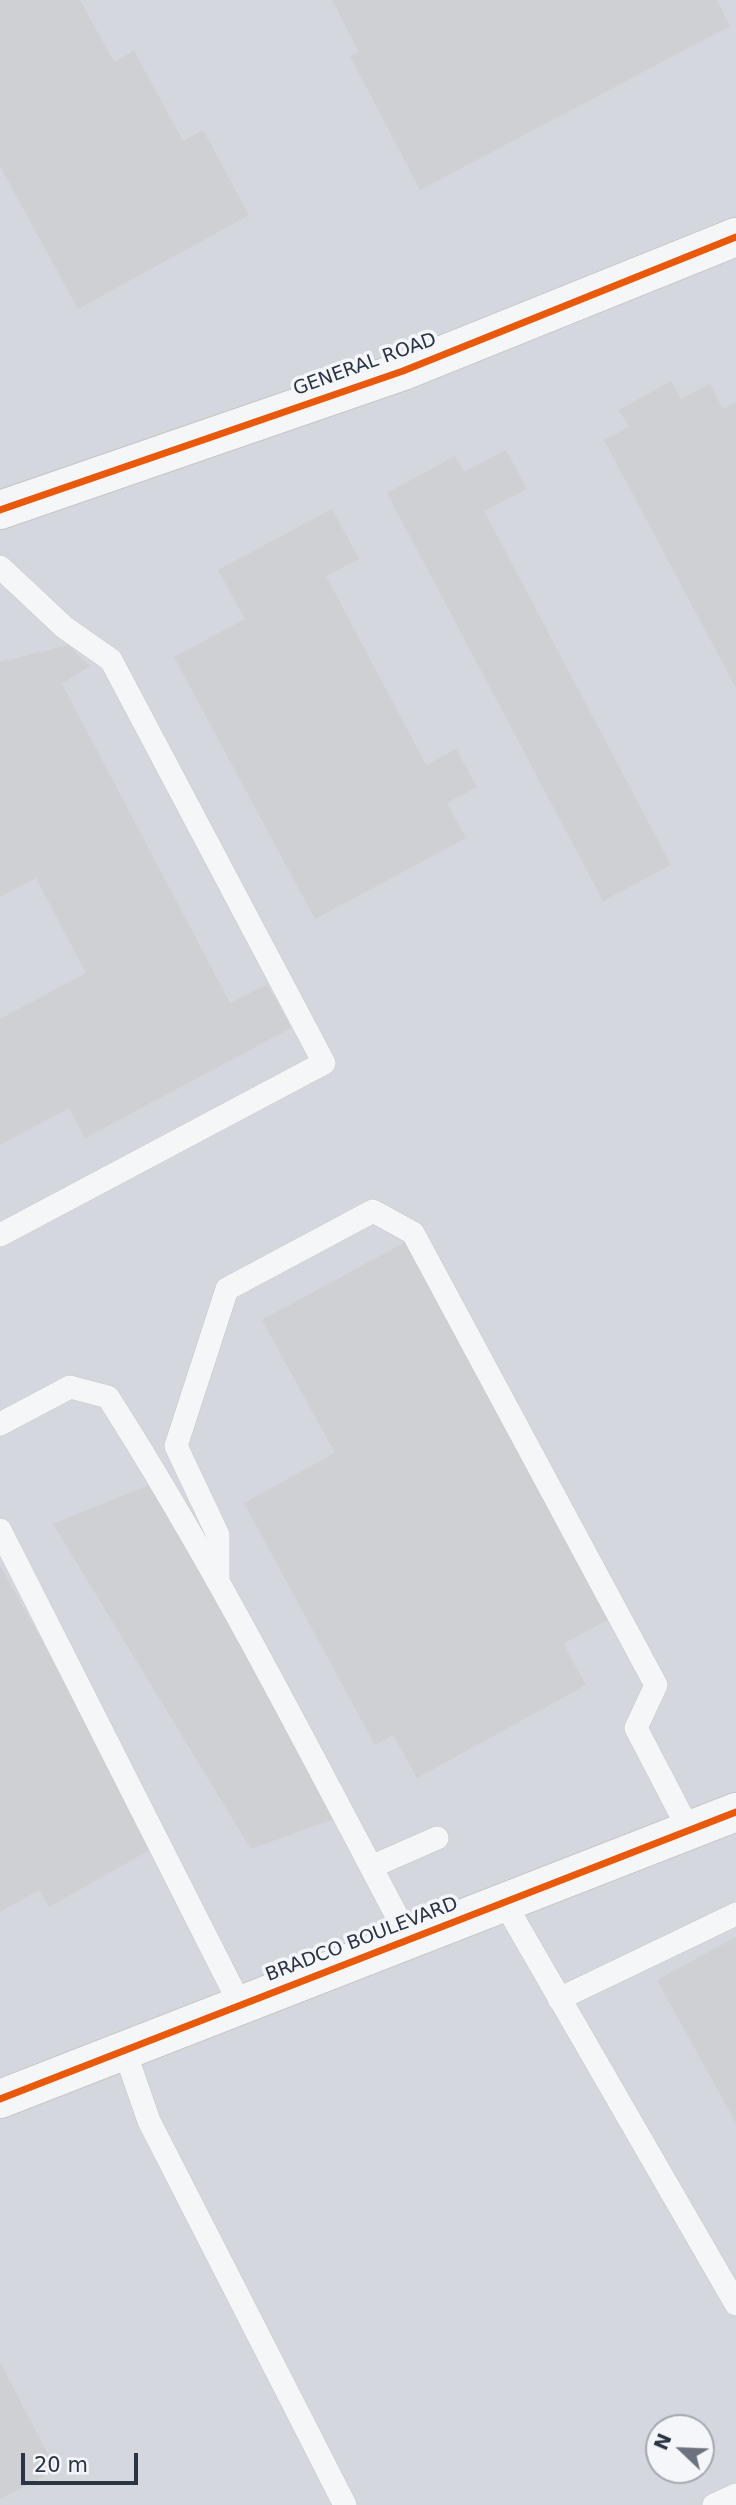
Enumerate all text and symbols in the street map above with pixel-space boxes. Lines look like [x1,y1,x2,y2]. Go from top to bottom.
street label: GENERAL ROAD [290,329,440,401]
street label: BRADCO BOULEVARD [263,1893,461,1987]
north arrow [645,2414,715,2484]
text: N [649,2430,676,2453]
scale bar [24,2438,142,2482]
text: 20 m [34,2453,88,2477]

